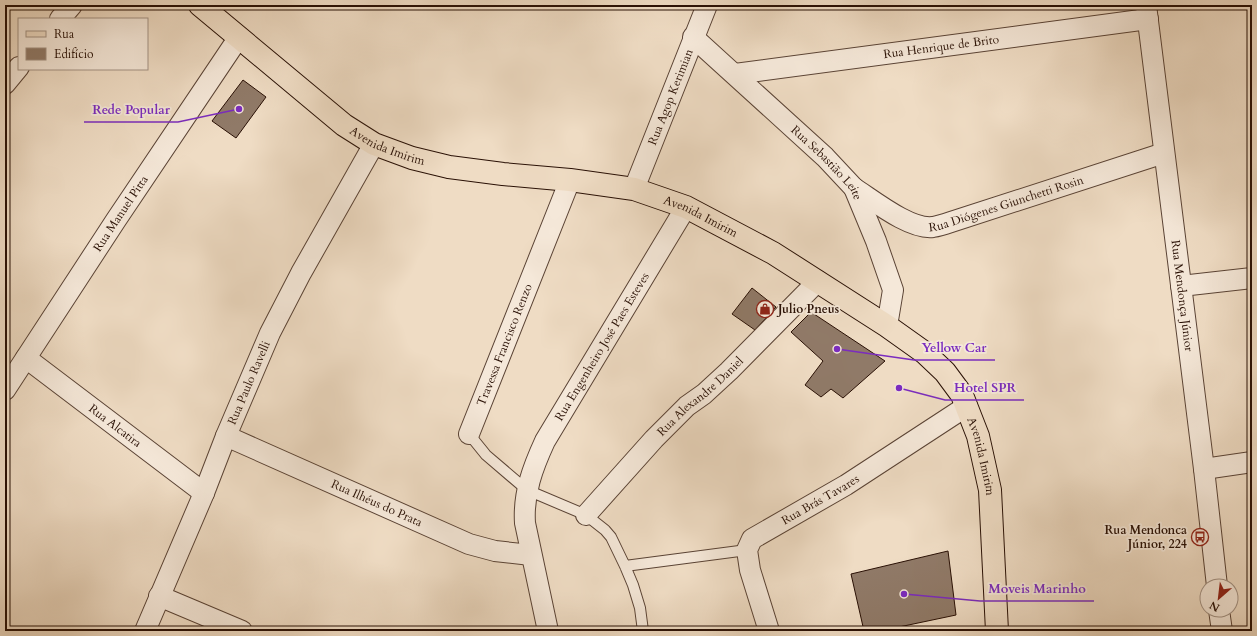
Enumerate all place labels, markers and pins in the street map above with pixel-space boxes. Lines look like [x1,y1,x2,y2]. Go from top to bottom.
callout: Rede Popular [84,97,178,122]
shop icon: Julio Pneus [755,299,775,319]
place label: Julio Pneus [776,301,839,317]
callout: Yellow Car [914,335,995,360]
callout: Hotel SPR [945,375,1024,400]
place label: Rua Mendonca Júnior, 224 [1105,522,1187,552]
bus stop icon: Rua Mendonca Júnior, 224 [1190,527,1210,547]
callout: Moveis Marinho [980,576,1094,601]

